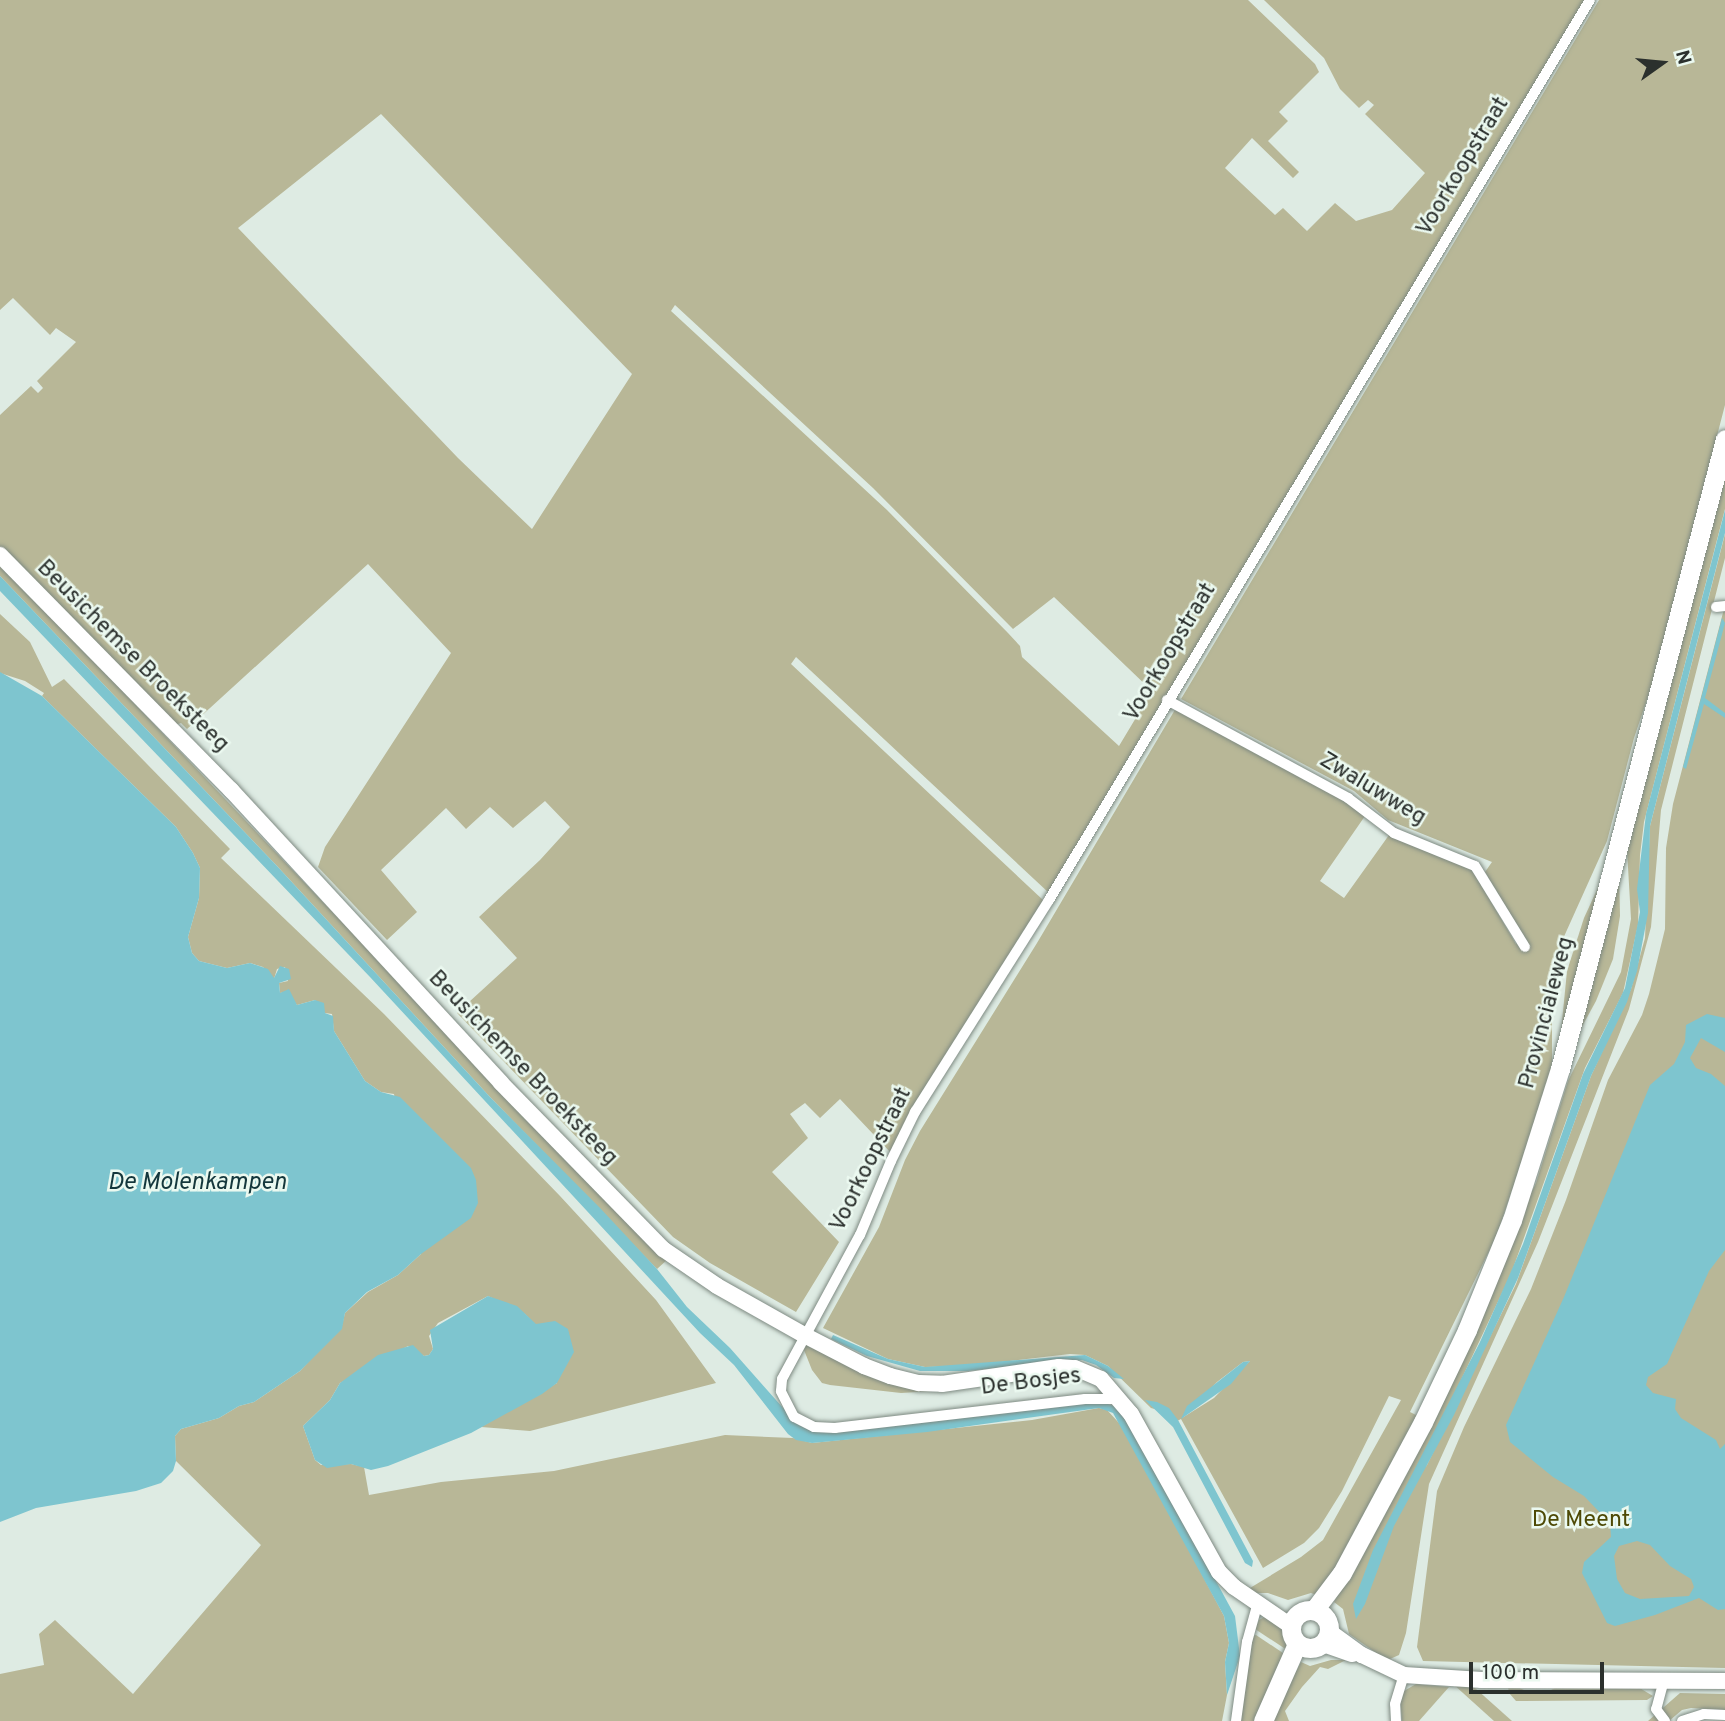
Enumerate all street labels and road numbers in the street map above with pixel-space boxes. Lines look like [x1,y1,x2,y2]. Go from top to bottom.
street label: Voorkoopstraat [1412,92,1516,242]
street label: Beusichemse Broeksteeg [30,555,234,759]
street label: Voorkoopstraat [1119,578,1223,728]
street label: Zwaluwweg [1314,747,1430,833]
street label: Provincialeweg [1514,934,1582,1092]
street label: Beusichemse Broeksteeg [421,966,623,1172]
street label: Voorkoopstraat [825,1083,919,1237]
street label: De Bosjes [979,1363,1083,1403]

